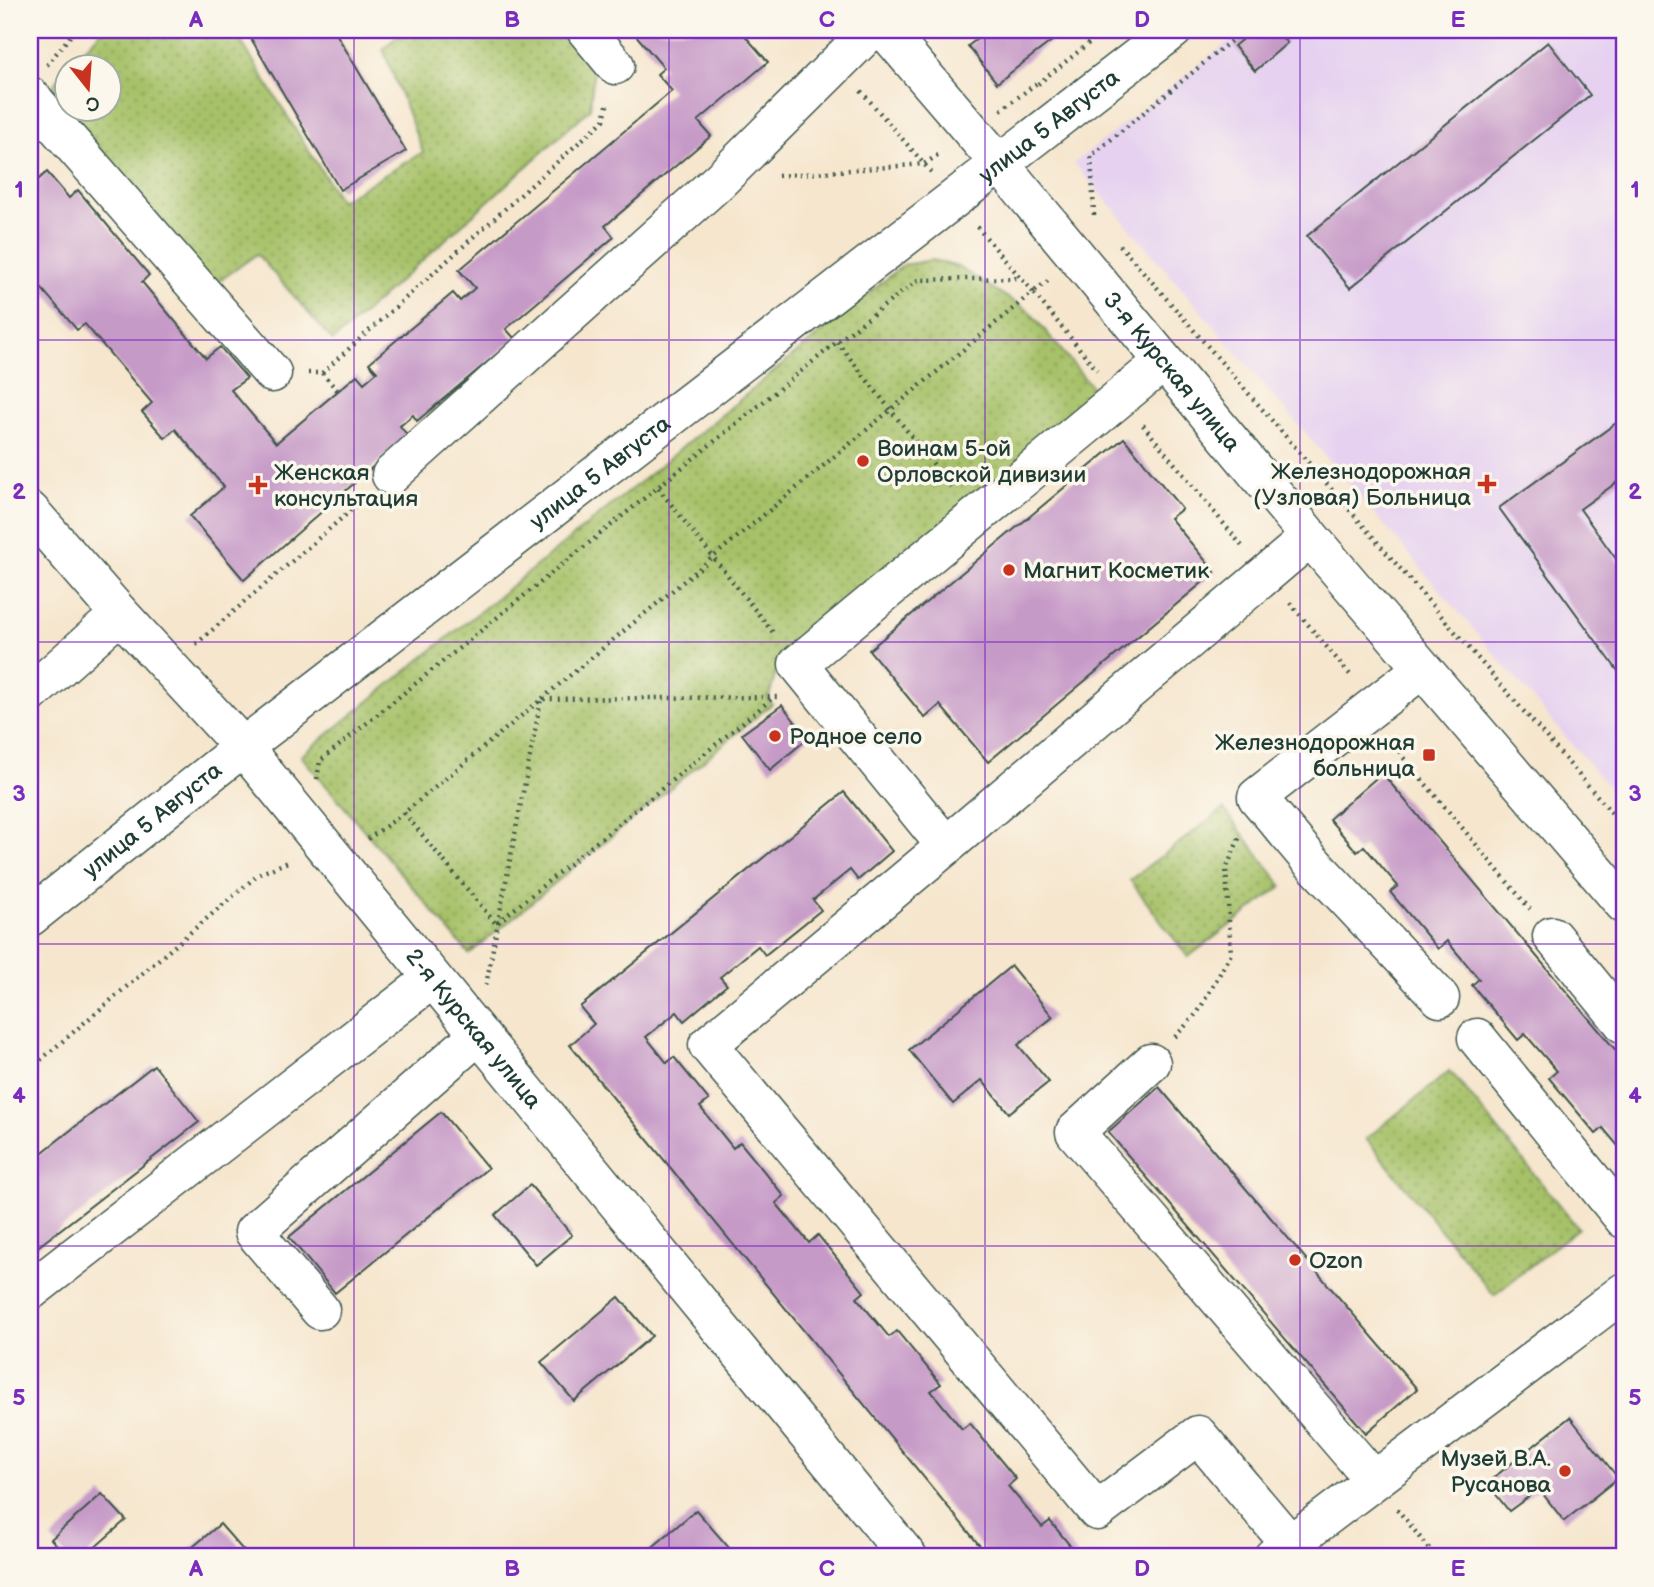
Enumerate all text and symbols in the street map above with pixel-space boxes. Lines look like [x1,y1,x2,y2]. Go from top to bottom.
text: A [188,6,204,34]
text: B [504,6,520,34]
text: C [819,6,835,34]
text: D [1134,6,1150,34]
text: E [1451,6,1466,34]
north arrow [52,52,122,122]
street label: улица 5 Августа [974,63,1126,190]
text: С [83,90,102,116]
text: 1 [14,176,24,204]
text: 1 [1630,176,1640,204]
street label: 3-я Курская улица [1097,286,1246,458]
street label: улица 5 Августа [524,409,677,536]
place label: Воинам 5-ой Орловской дивизии [877,435,1086,489]
marker: Воинам 5-ой Орловской дивизии [855,453,871,469]
place label: Железнодорожная (Узловая) Больница [1253,458,1471,512]
place label: Женская консультация [274,459,418,513]
marker: Железнодорожная (Узловая) Больница [1477,474,1497,494]
marker: Женская консультация [248,475,268,495]
text: 2 [12,478,26,506]
text: 2 [1628,478,1642,506]
place label: Магнит Косметик [1023,557,1210,585]
marker: Магнит Косметик [1001,562,1017,578]
place label: Родное село [789,723,922,751]
marker: Родное село [767,728,783,744]
place label: Железнодорожная больница [1215,729,1415,783]
marker: Железнодорожная больница [1421,747,1437,763]
street label: улица 5 Августа [77,756,228,884]
text: 3 [12,780,26,808]
text: 3 [1628,780,1642,808]
street label: 2-я Курская улица [399,943,547,1115]
text: 4 [12,1082,26,1110]
text: 4 [1628,1082,1642,1110]
place label: Ozon [1309,1247,1363,1275]
marker: Ozon [1287,1252,1303,1268]
text: 5 [12,1384,26,1412]
text: 5 [1628,1384,1642,1412]
place label: Музей В.А. Русанова [1440,1445,1551,1499]
marker: Музей В.А. Русанова [1557,1463,1573,1479]
text: A [188,1555,204,1583]
text: B [504,1555,520,1583]
text: C [819,1555,835,1583]
text: D [1134,1555,1150,1583]
text: E [1451,1555,1466,1583]

